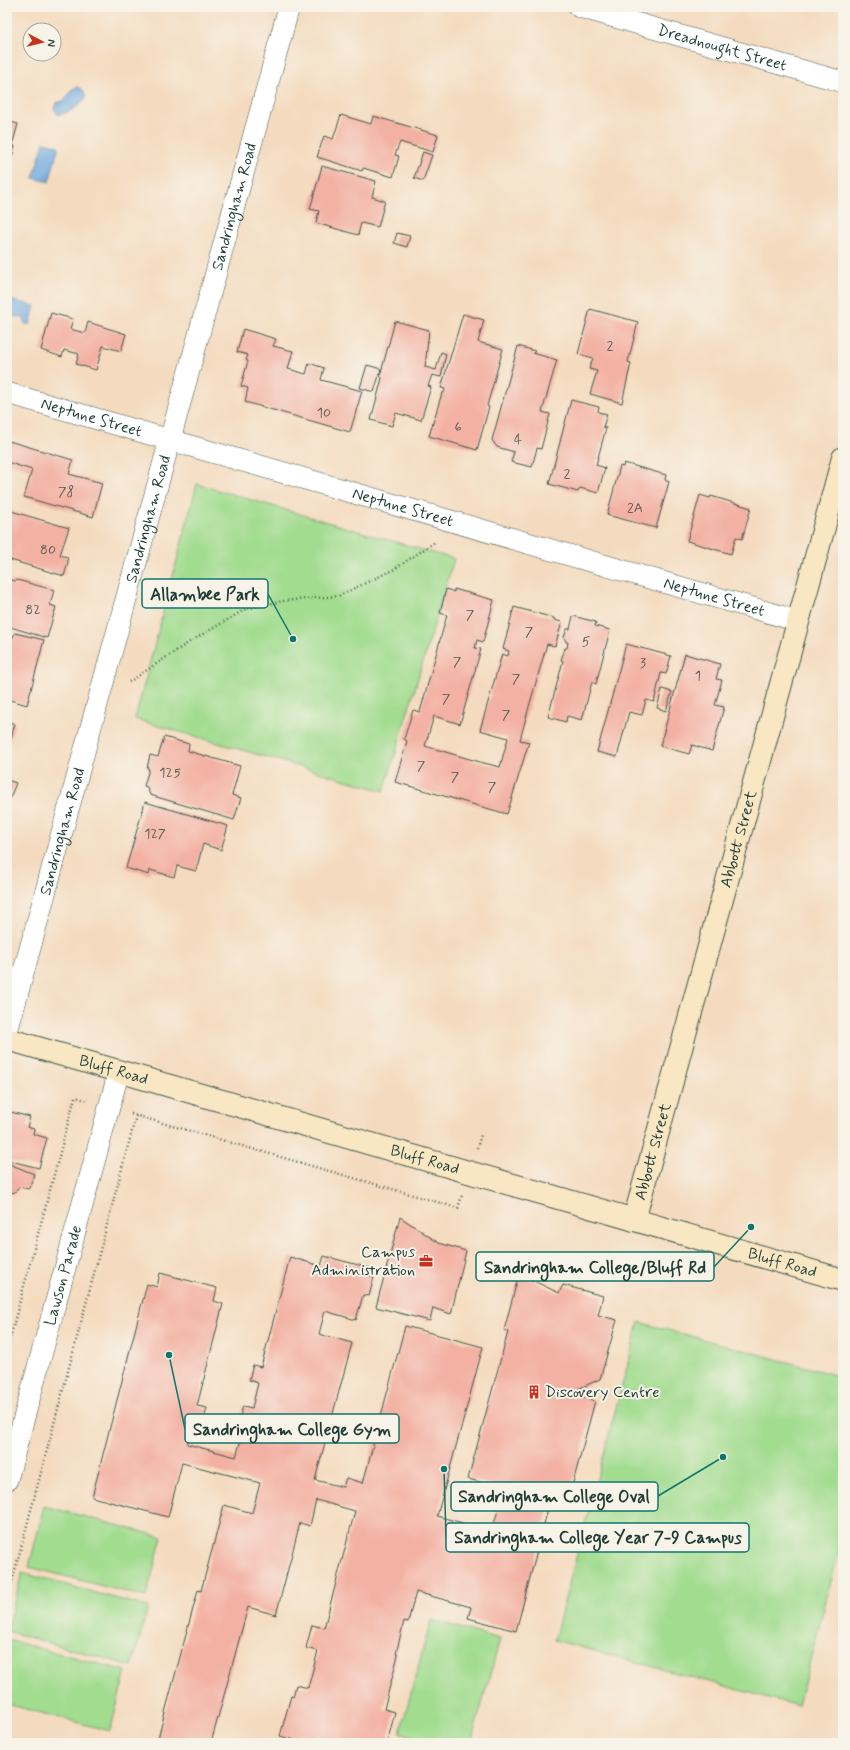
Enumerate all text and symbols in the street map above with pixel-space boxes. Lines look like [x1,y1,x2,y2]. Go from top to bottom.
street label: Dreadnought Street [655,19,789,76]
north arrow [22,22,62,62]
text: N [44,39,58,48]
street label: Sandringham Road [207,141,262,273]
house number: 2 [607,337,614,355]
street label: Neptune Street [39,393,145,442]
house number: 10 [317,404,331,422]
house number: 6 [454,418,462,436]
house number: 4 [514,431,522,449]
street label: Sandringham Road [121,453,176,585]
house number: 2 [564,465,571,483]
house number: 78 [58,483,74,501]
street label: Neptune Street [350,483,456,532]
house number: 2A [627,499,643,517]
house number: 80 [40,541,56,559]
street label: Neptune Street [661,572,767,621]
callout: Allambee Park [142,579,268,608]
text: Allambee Park [150,584,260,606]
house number: 82 [25,601,41,619]
house number: 7 [466,606,475,624]
house number: 7 [525,623,534,641]
house number: 5 [582,633,590,651]
house number: 7 [453,653,462,671]
house number: 3 [640,654,646,672]
house number: 1 [695,667,701,685]
house number: 7 [512,670,521,688]
house number: 7 [442,690,451,708]
house number: 7 [502,706,511,724]
house number: 7 [417,757,426,775]
house number: 125 [159,764,181,782]
street label: Sandringham Road [35,765,90,898]
house number: 7 [451,768,460,786]
house number: 7 [488,778,497,796]
street label: Abbott Street [715,788,762,890]
house number: 127 [144,825,166,843]
street label: Bluff Road [77,1050,151,1090]
street label: Abbott Street [629,1100,676,1202]
street label: Bluff Road [388,1140,462,1179]
street label: Lawson Parade [39,1223,87,1328]
place label: Campus Administration [311,1242,415,1281]
street label: Bluff Road [746,1243,819,1282]
callout: Sandringham College/Bluff Rd [476,1252,714,1281]
office icon: Campus Administration [418,1253,434,1269]
text: Sandringham College/Bluff Rd [484,1257,706,1282]
place label: Discovery Centre [545,1382,660,1403]
building icon: Discovery Centre [526,1384,542,1400]
callout: Sandringham College Gym [185,1414,399,1443]
text: Sandringham College Gym [193,1419,391,1444]
callout: Sandringham College Oval [451,1482,658,1511]
text: Sandringham College Oval [458,1486,650,1511]
callout: Sandringham College Year 7-9 Campus [446,1523,749,1552]
text: Sandringham College Year 7-9 Campus [454,1527,742,1552]

